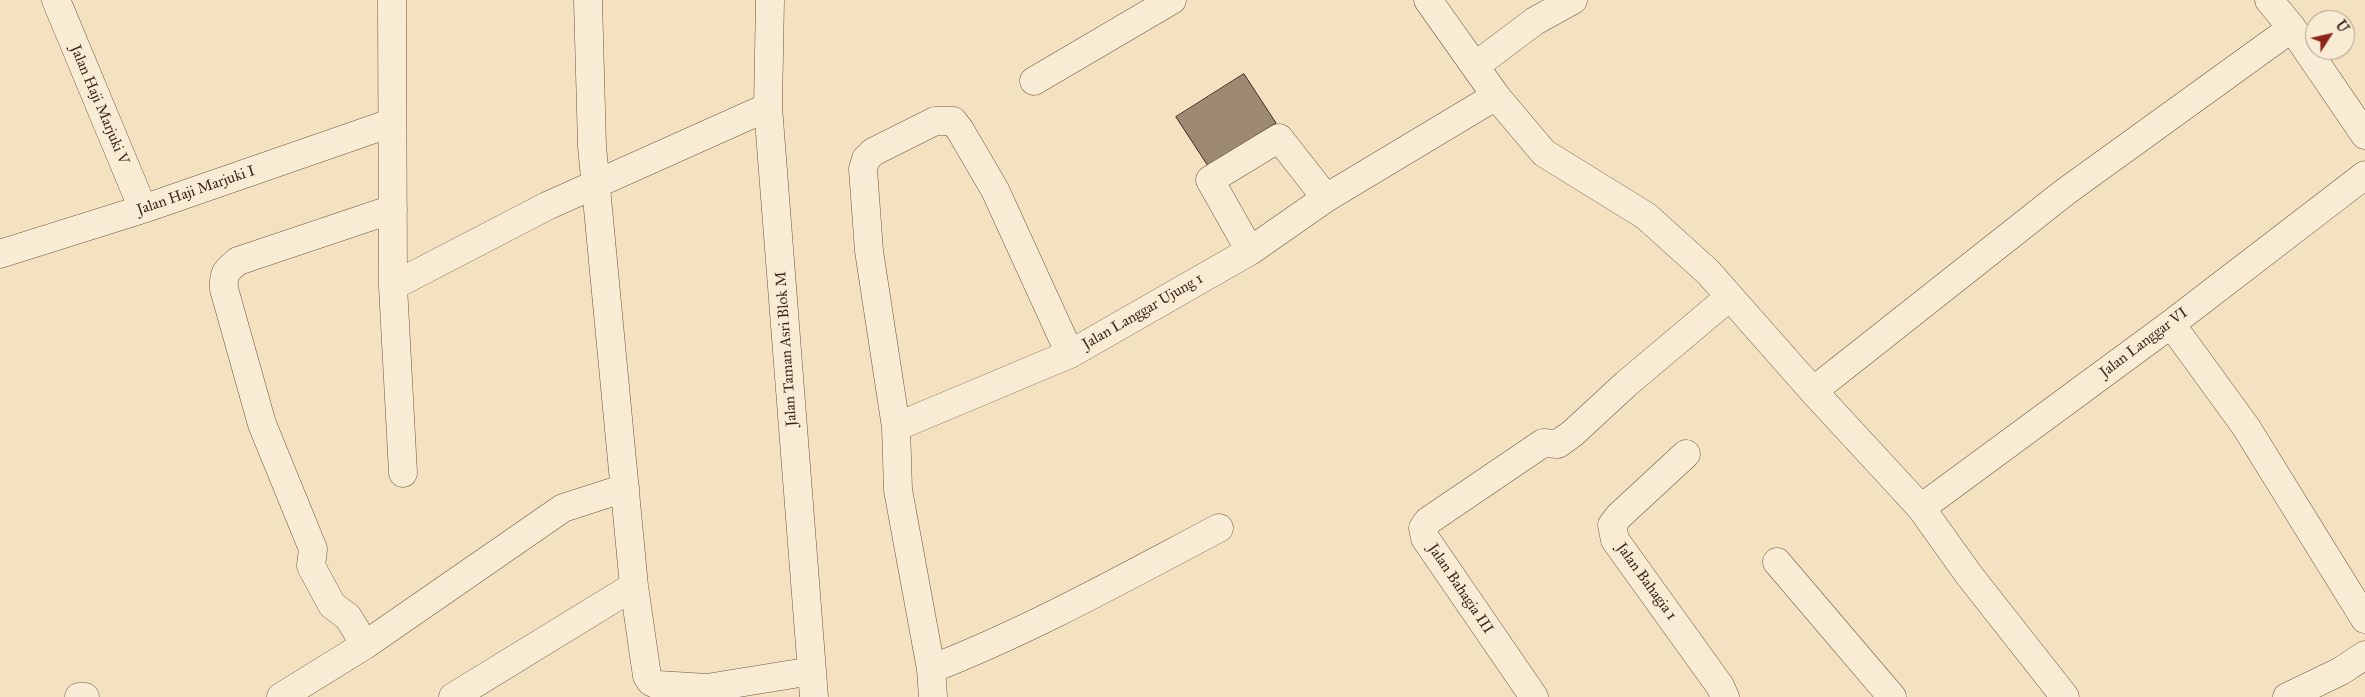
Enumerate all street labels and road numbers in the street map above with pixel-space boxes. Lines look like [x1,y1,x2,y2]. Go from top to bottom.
street label: Jalan Haji Marjuki V [66,43,132,167]
street label: Jalan Haji Marjuki I [134,162,258,220]
street label: Jalan Langgar Ujung 1 [1080,270,1206,354]
street label: Jalan Taman Asri Blok M [773,271,801,427]
street label: Jalan Langgar VI [2097,304,2191,382]
street label: Jalan Bahagia 1 [1612,540,1680,624]
street label: Jalan Bahagia III [1423,541,1497,637]

